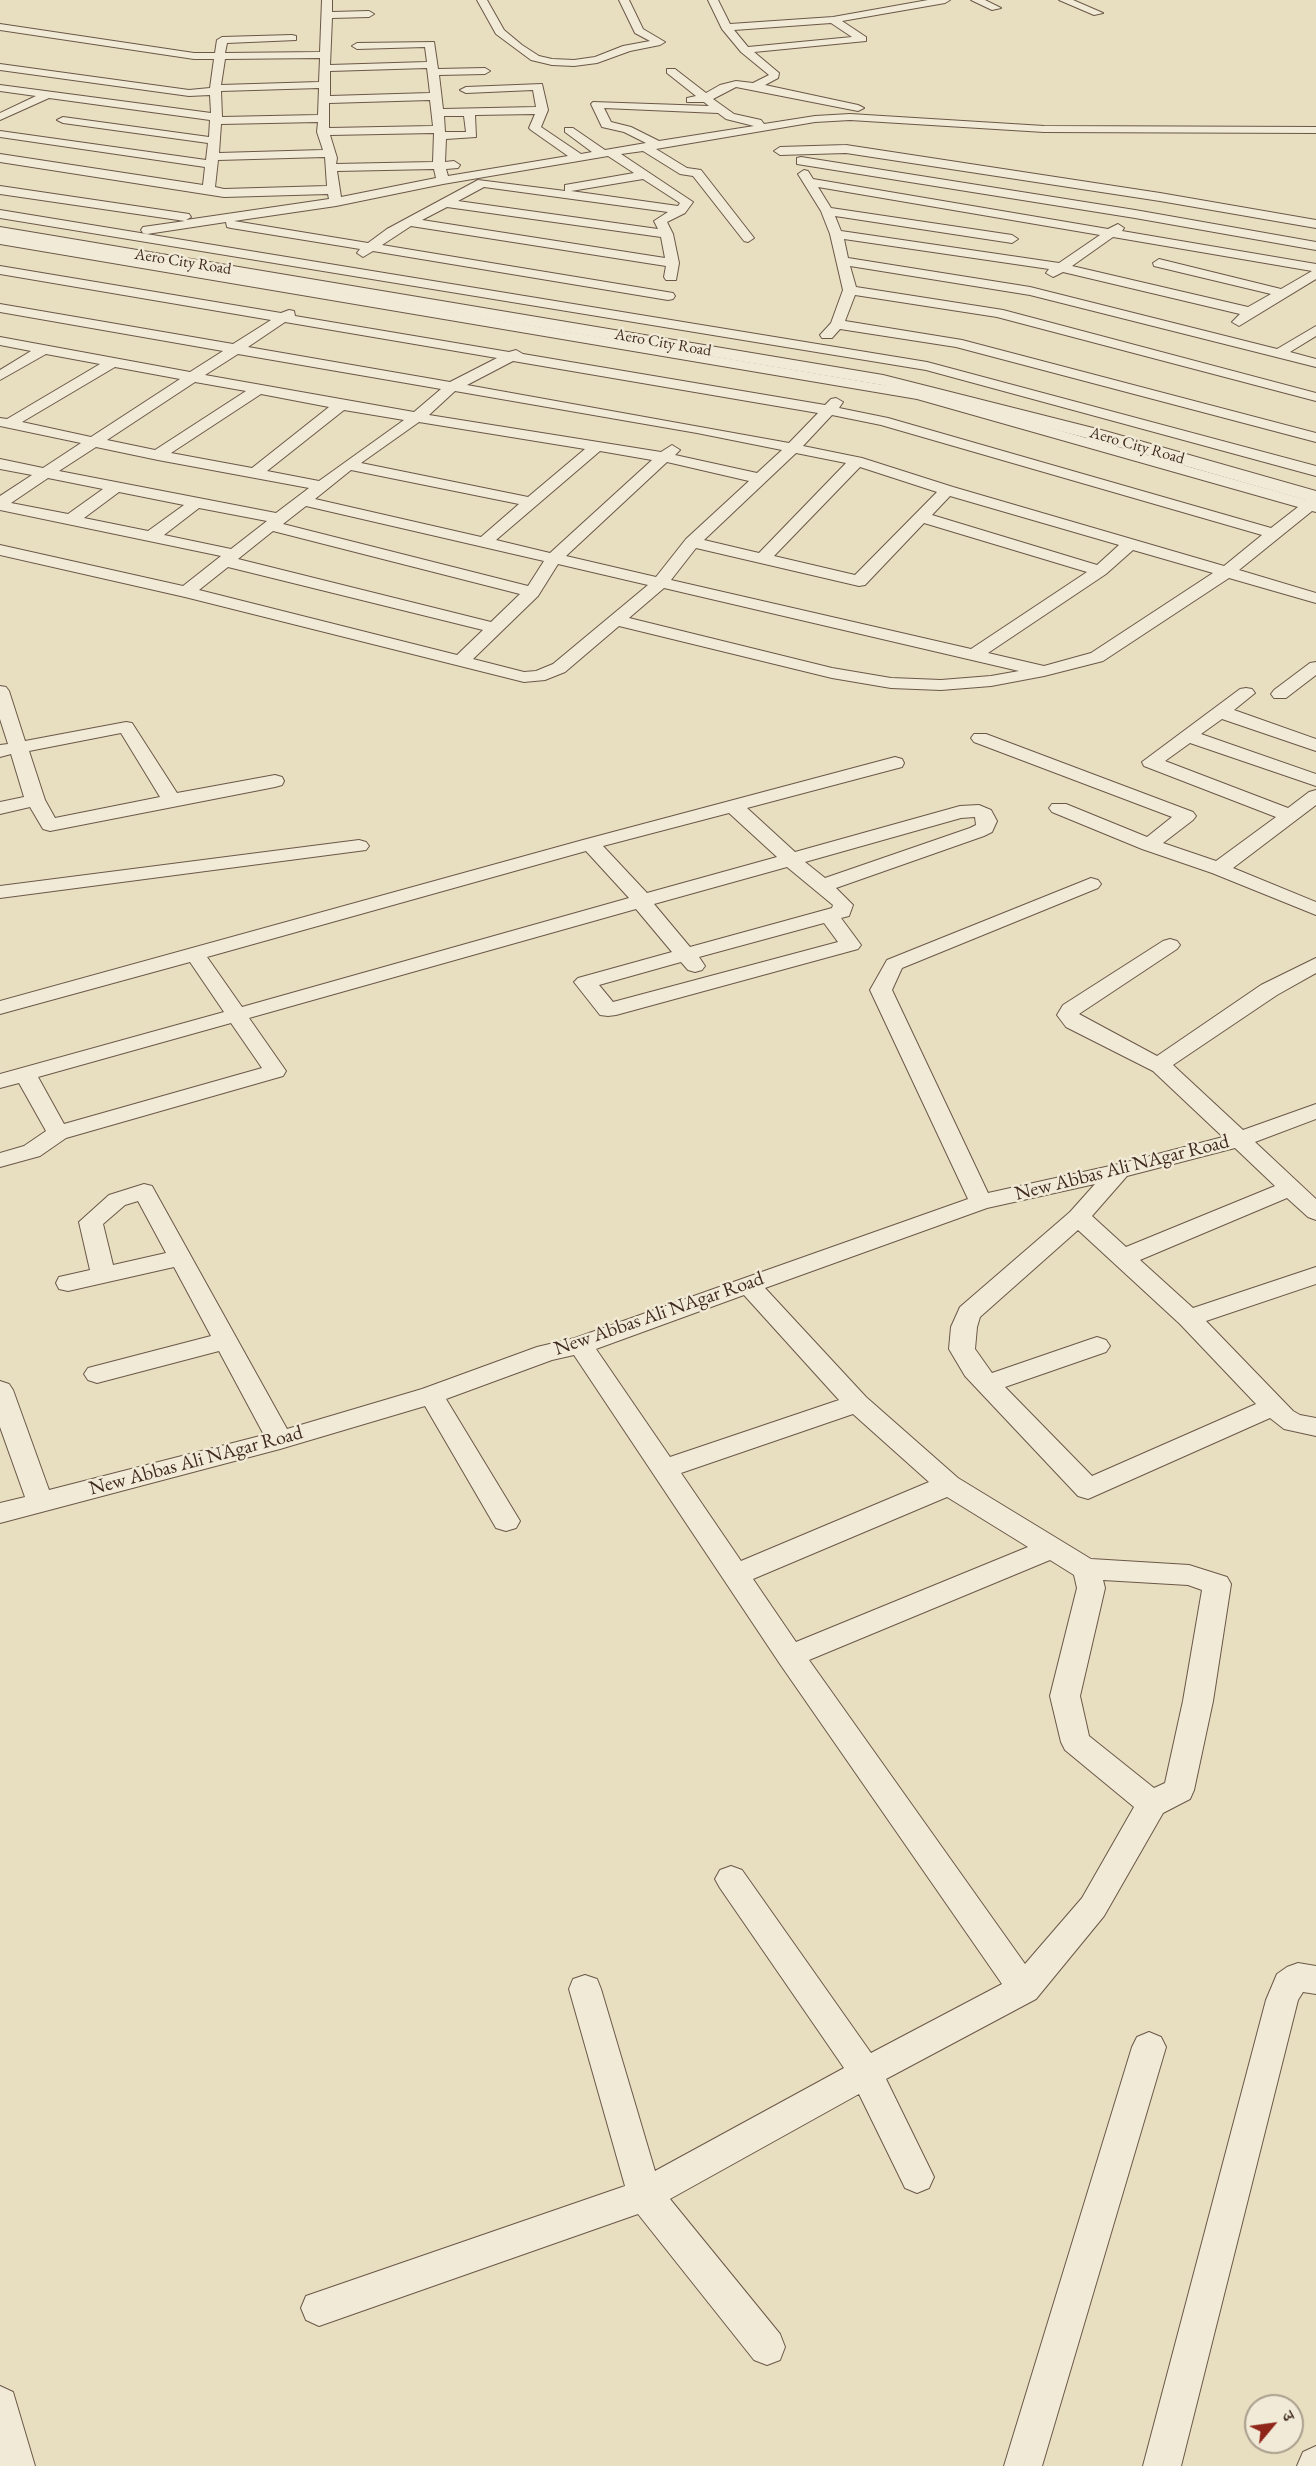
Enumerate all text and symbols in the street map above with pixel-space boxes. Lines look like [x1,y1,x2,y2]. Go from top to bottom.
street label: Aero City Road [133,245,233,279]
street label: Aero City Road [613,325,713,361]
street label: Aero City Road [1087,423,1187,469]
street label: New Abbas Ali NAgar Road [1012,1130,1232,1206]
street label: New Abbas Ali NAgar Road [551,1267,767,1361]
street label: New Abbas Ali NAgar Road [87,1421,305,1501]
north arrow [1244,2394,1304,2454]
text: उ [1277,2407,1300,2425]

